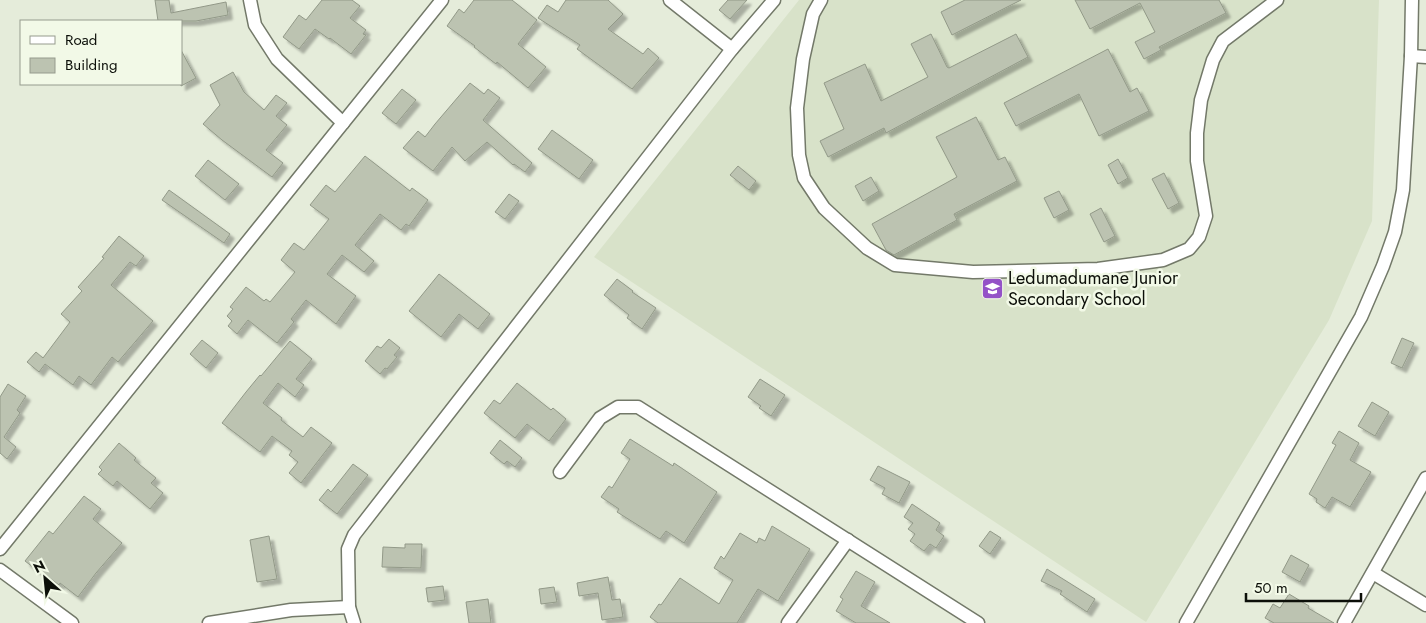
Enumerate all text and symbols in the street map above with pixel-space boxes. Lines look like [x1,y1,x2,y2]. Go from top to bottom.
legend [20,20,182,85]
text: Road [65,29,97,51]
text: Building [65,54,117,76]
place label: Ledumadumane Junior Secondary School [1008,265,1179,312]
school or university icon: Ledumadumane Junior Secondary School [980,276,1004,300]
north arrow [20,553,70,603]
text: N [30,555,49,578]
scale bar [1246,570,1361,602]
text: 50 m [1254,577,1288,599]

